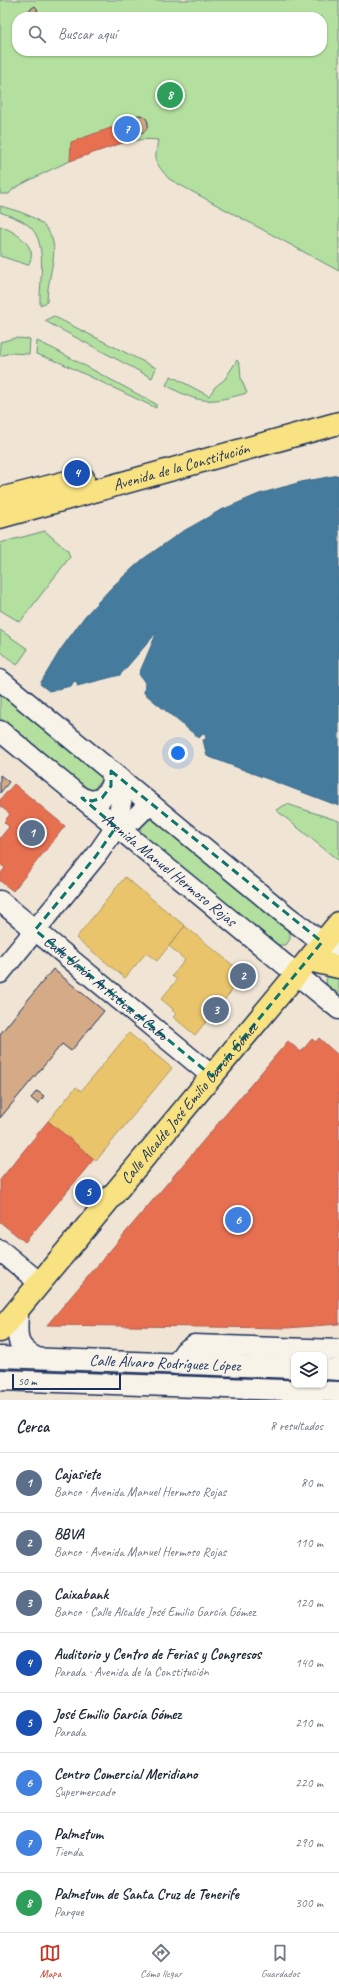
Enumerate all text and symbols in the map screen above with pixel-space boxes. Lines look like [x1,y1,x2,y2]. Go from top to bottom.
search box [12,12,327,56]
icon: search [26,23,48,45]
text: Buscar aquí [58,25,117,44]
pin: 8 [157,80,183,110]
pin: 7 [114,114,140,144]
street label: Avenida de la Constitución [111,438,252,495]
pin: 4 [64,458,90,488]
your location [168,743,188,763]
street label: Avenida Manuel Hermoso Rojas [98,809,242,932]
pin: 1 [19,818,45,848]
street label: Calle Unión Artística el Cabo [40,931,174,1047]
pin: 2 [230,961,256,991]
pin: 3 [203,995,229,1025]
street label: Calle Alcalde José Emilio García Gómez [116,1017,263,1188]
pin: 5 [75,1177,101,1207]
pin: 6 [225,1205,251,1235]
street label: Calle Álvaro Rodríguez López [89,1350,243,1376]
map controls [291,1352,327,1388]
button: layers [291,1352,327,1388]
scale bar [12,1372,121,1391]
text: 50 m [18,1374,37,1388]
text: Cerca [16,1416,49,1437]
text: 8 resultados [270,1418,323,1434]
text: Cajasiete [54,1465,100,1484]
text: 1 [26,1475,32,1491]
text: 80 m [301,1475,323,1491]
text: Banco · Avenida Manuel Hermoso Rojas [54,1484,226,1500]
text: BBVA [54,1525,84,1544]
text: 2 [26,1535,32,1551]
text: 110 m [295,1535,323,1551]
text: Banco · Avenida Manuel Hermoso Rojas [54,1544,226,1560]
text: Caixabank [54,1585,108,1604]
text: 3 [26,1595,32,1611]
text: 120 m [295,1595,323,1611]
text: Banco · Calle Alcalde José Emilio García Gómez [54,1604,256,1620]
text: Auditorio y Centro de Ferias y Congresos [54,1645,261,1664]
text: 4 [26,1655,32,1671]
text: 140 m [295,1655,323,1671]
text: Parada · Avenida de la Constitución [54,1664,208,1680]
text: José Emilio García Gómez [54,1705,181,1724]
text: 5 [26,1715,32,1731]
text: 210 m [295,1715,323,1731]
text: Parada [54,1724,86,1740]
text: Centro Comercial Meridiano [54,1765,198,1784]
text: 6 [26,1775,32,1791]
text: 220 m [295,1775,323,1791]
text: Supermercado [54,1784,115,1800]
text: Palmetum [54,1825,103,1844]
text: 7 [26,1835,32,1851]
text: 290 m [295,1835,323,1851]
text: Tienda [54,1844,83,1860]
text: Palmetum de Santa Cruz de Tenerife [54,1885,239,1904]
text: 8 [26,1895,32,1911]
text: 300 m [295,1895,323,1911]
text: Parque [54,1904,84,1920]
tab: Mapa [39,1942,61,1980]
tab: Cómo llegar [140,1942,182,1980]
tab: Guardados [261,1942,300,1980]

